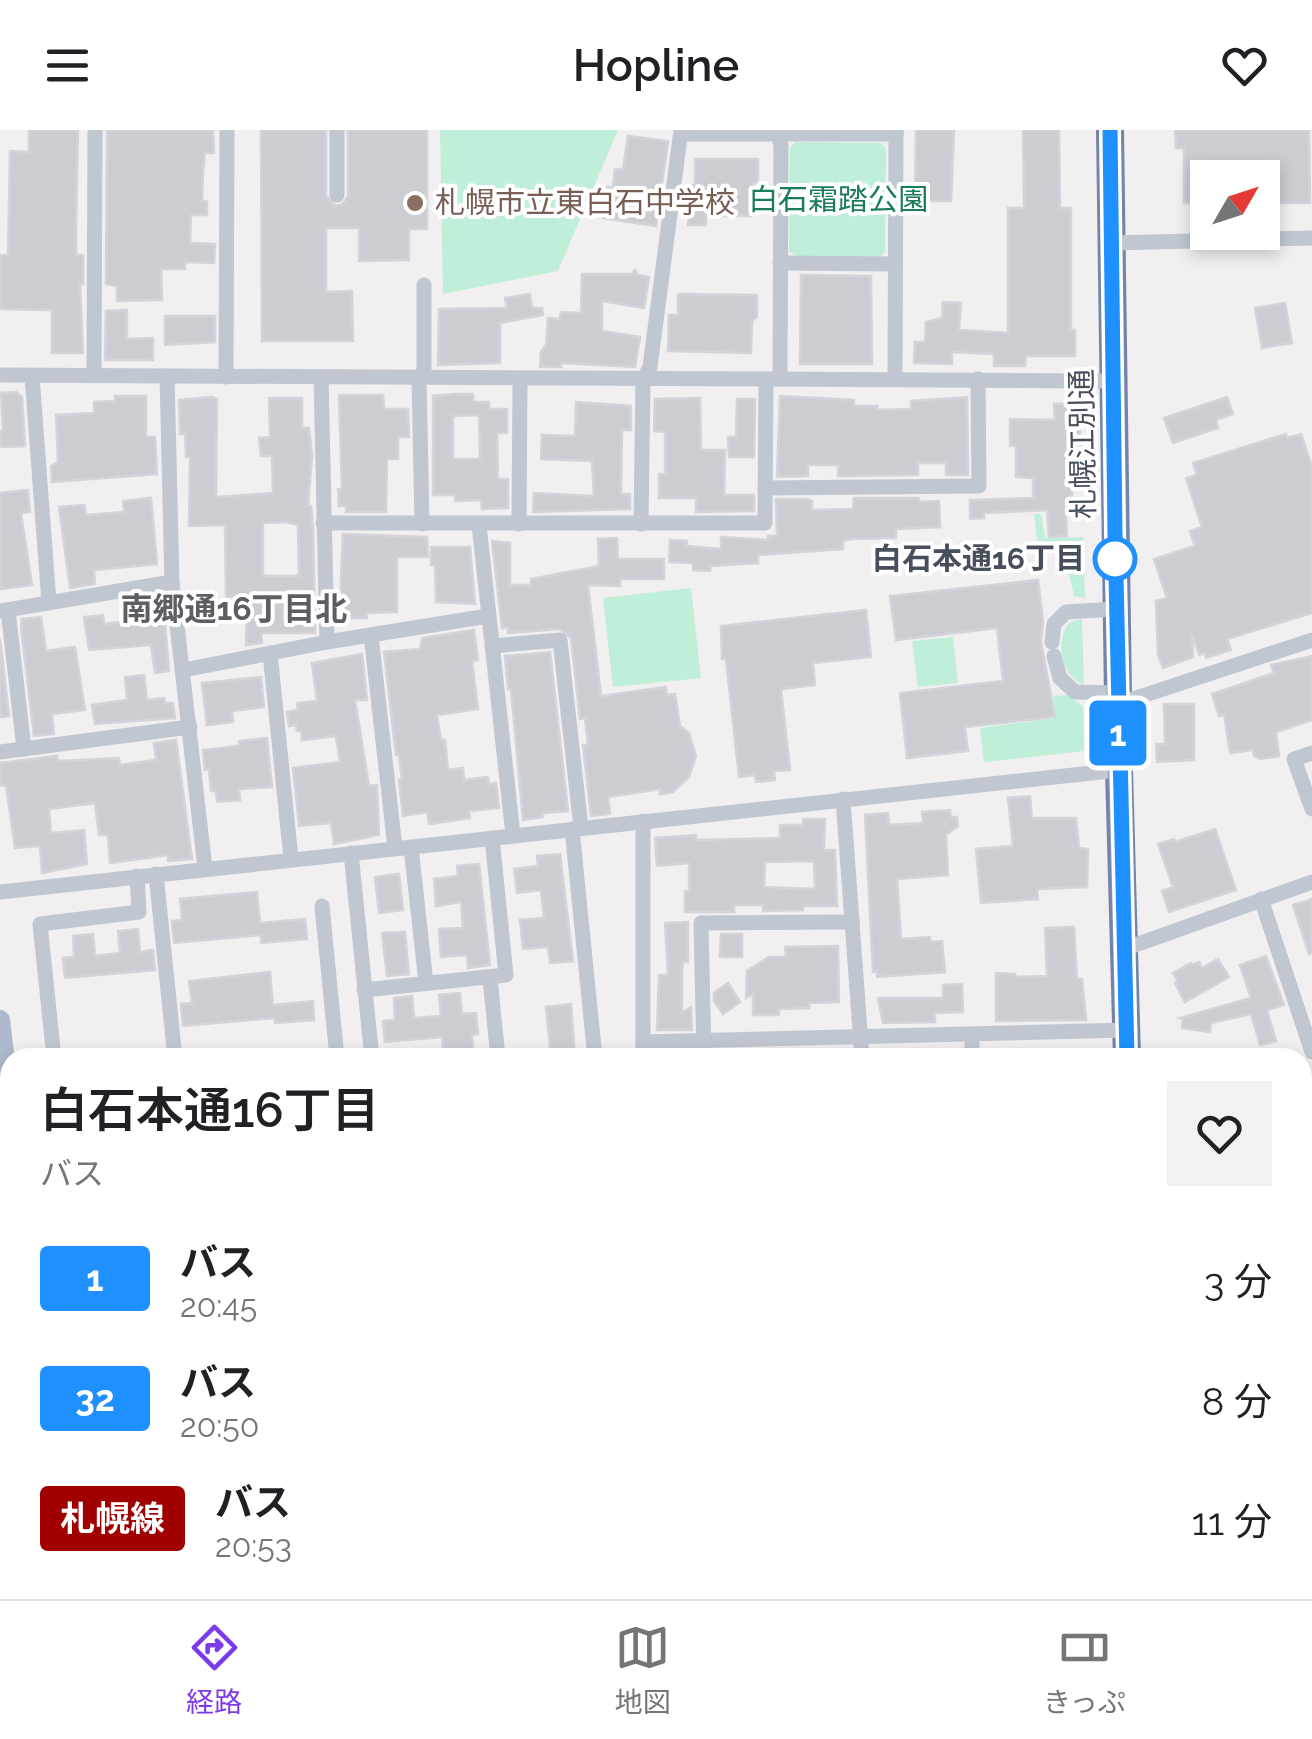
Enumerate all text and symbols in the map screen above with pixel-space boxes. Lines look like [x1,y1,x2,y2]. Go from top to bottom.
icon: menu [40,38,95,93]
icon: heart [1217,38,1272,93]
text: Hopline [573,39,739,92]
north arrow [1190,160,1280,250]
map controls [1190,160,1280,250]
park label: 白石霜踏公園 [748,182,928,217]
place label: 札幌市立東白石中学校 [435,185,735,220]
marker: 札幌市立東白石中学校 [404,192,426,214]
street label: 札幌江別通 [1064,369,1101,519]
marker: 白石本通16丁目 [1094,538,1136,580]
place label: 白石本通16丁目 [872,541,1085,576]
district label: 南郷通16丁目北 [120,590,348,627]
line badge: 1 [1086,700,1150,766]
text: 1 [1109,713,1127,754]
button: heart [1167,1081,1272,1186]
text: 白石本通16丁目 [40,1082,380,1138]
text: バス [40,1155,104,1192]
text: バス [180,1240,256,1285]
text: 1 [86,1258,104,1299]
text: 3 分 [1204,1259,1272,1304]
text: 20:45 [180,1287,257,1324]
text: バス [180,1360,256,1405]
text: 32 [75,1378,115,1419]
text: 8 分 [1202,1379,1272,1424]
text: 20:50 [180,1407,259,1444]
text: バス [215,1480,291,1525]
text: 札幌線 [60,1498,165,1539]
text: 11 分 [1192,1499,1272,1544]
text: 20:53 [215,1527,292,1564]
tab: 経路 [186,1620,242,1720]
tab: 地図 [615,1620,671,1720]
tab: きっぷ [1043,1620,1126,1720]

